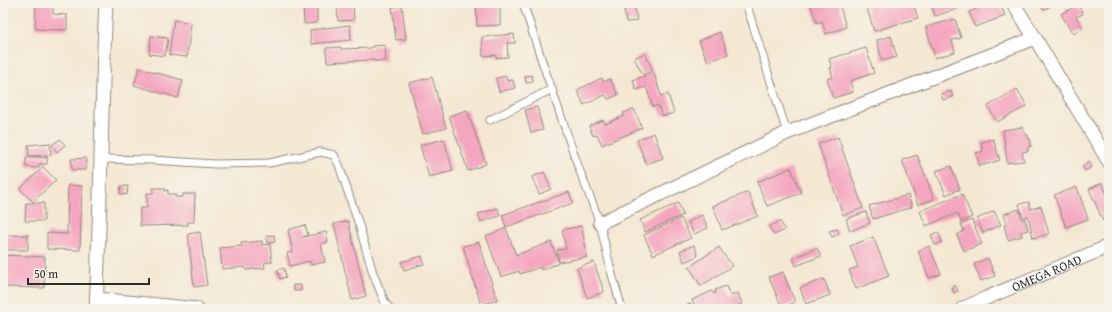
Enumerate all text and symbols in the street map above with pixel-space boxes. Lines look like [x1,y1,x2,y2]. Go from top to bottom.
street label: OMEGA ROAD [1009,250,1085,296]
scale bar [28,260,149,286]
text: 50 m [34,265,58,282]

